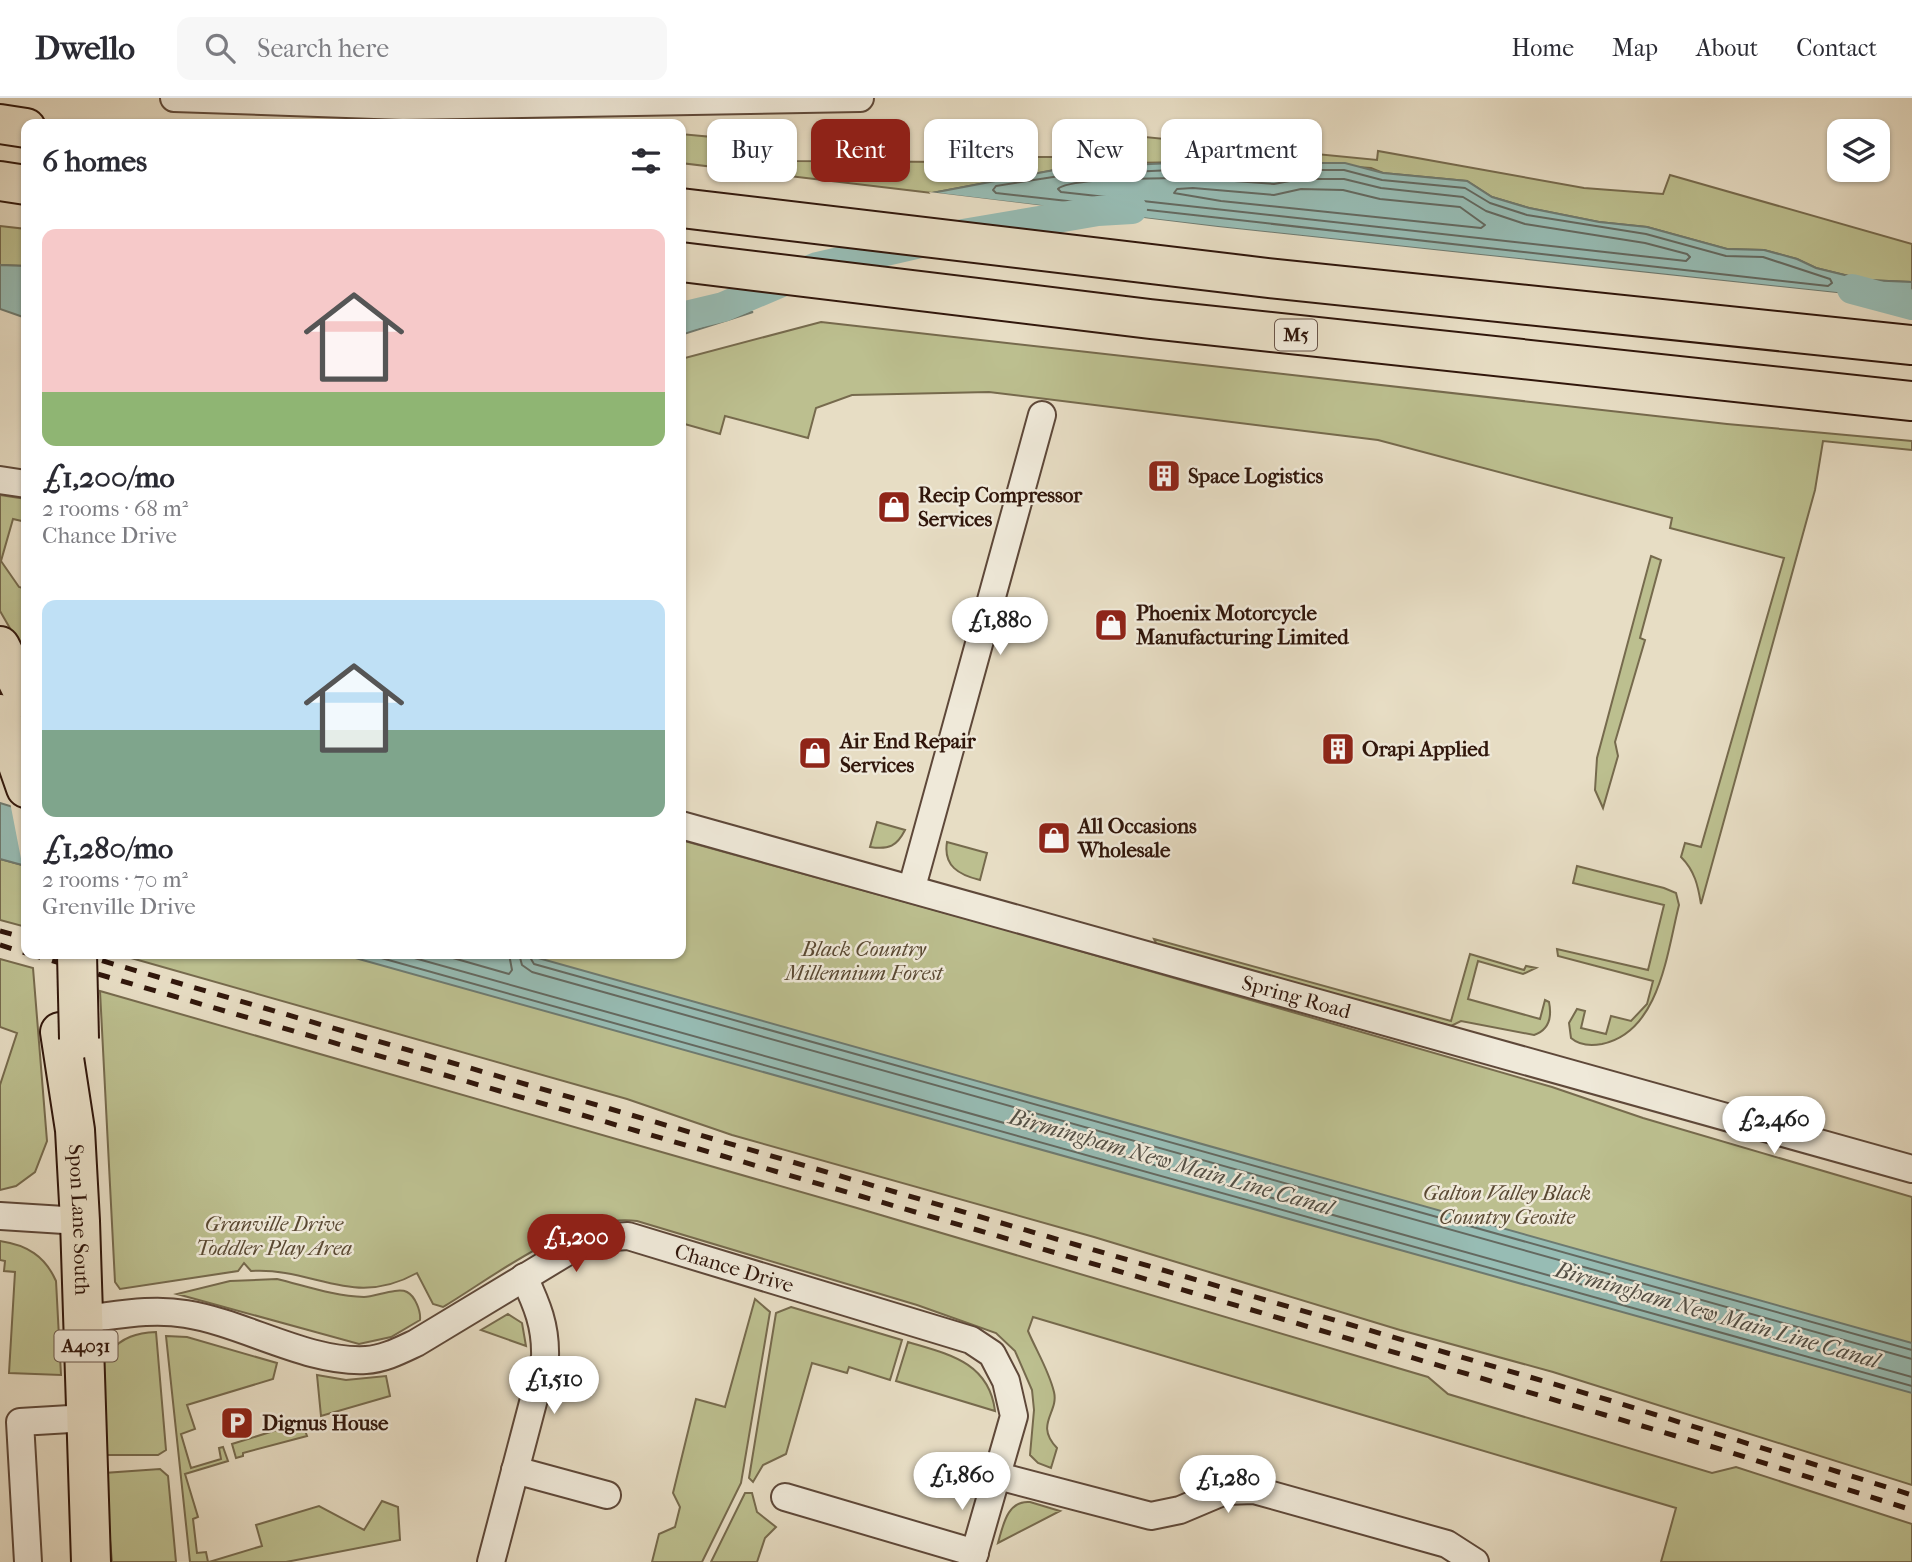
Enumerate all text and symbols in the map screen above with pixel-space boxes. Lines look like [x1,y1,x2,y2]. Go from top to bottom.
search box [177,17,667,80]
text: Dwello [35,29,135,68]
icon: search [201,29,239,67]
text: Search here [257,33,389,64]
text: Home [1512,34,1574,62]
text: Map [1612,34,1658,62]
text: About [1696,34,1758,62]
text: Contact [1796,34,1877,62]
chip: Buy [707,119,797,182]
chip: Rent [811,119,910,182]
chip: Filters [924,119,1038,182]
chip: New [1052,119,1147,182]
chip: Apartment [1161,119,1322,182]
map controls [1827,119,1890,182]
button: layers [1827,119,1890,182]
icon: filters [627,142,665,180]
text: 6 homes [42,144,147,179]
icon: home [291,274,417,400]
road number: M5 [1275,319,1317,350]
building icon: Space Logistics [1145,457,1183,495]
text: £1,200/mo [42,460,175,495]
place label: Space Logistics [1188,464,1324,488]
place label: Recip Compressor Services [918,483,1083,531]
shop icon: Recip Compressor Services [875,488,913,526]
text: 2 rooms · 68 m² [42,495,188,522]
text: Chance Drive [42,522,177,549]
pin: £1,880 [943,598,1057,657]
place label: Phoenix Motorcycle Manufacturing Limited [1135,601,1349,649]
text: £1,880 [968,606,1032,633]
shop icon: Phoenix Motorcycle Manufacturing Limited [1092,606,1130,644]
icon: home [291,645,417,771]
place label: Air End Repair Services [838,729,977,777]
building icon: Orapi Applied [1319,730,1357,768]
shop icon: Air End Repair Services [796,734,834,772]
place label: Orapi Applied [1362,737,1490,761]
place label: All Occasions Wholesale [1076,814,1197,862]
shop icon: All Occasions Wholesale [1035,819,1073,857]
text: £1,280/mo [42,831,173,866]
text: 2 rooms · 70 m² [42,866,188,893]
text: Grenville Drive [42,893,196,920]
park label: Black Country Millennium Forest [783,937,944,985]
street label: Spring Road [1239,970,1354,1024]
pin: £2,460 [1717,1096,1831,1156]
water label: Birmingham New Main Line Canal [1004,1102,1339,1222]
text: £2,460 [1738,1105,1810,1132]
street label: Spon Lane South [64,1143,94,1296]
park label: Galton Valley Black Country Geosite [1423,1181,1591,1229]
park label: Granville Drive Toddler Play Area [196,1212,352,1260]
pin: £1,200 [519,1214,633,1274]
text: £1,200 [543,1223,609,1250]
street label: Chance Drive [672,1239,797,1298]
water label: Birmingham New Main Line Canal [1550,1255,1885,1375]
road number: A4031 [55,1330,118,1362]
pin: £1,510 [497,1356,611,1416]
text: £1,510 [525,1365,583,1392]
parking icon: Dignus House [218,1404,256,1442]
place label: Dignus House [262,1411,389,1435]
pin: £1,860 [905,1452,1019,1512]
pin: £1,280 [1171,1456,1285,1515]
text: £1,860 [929,1461,995,1488]
text: £1,280 [1196,1464,1260,1491]

